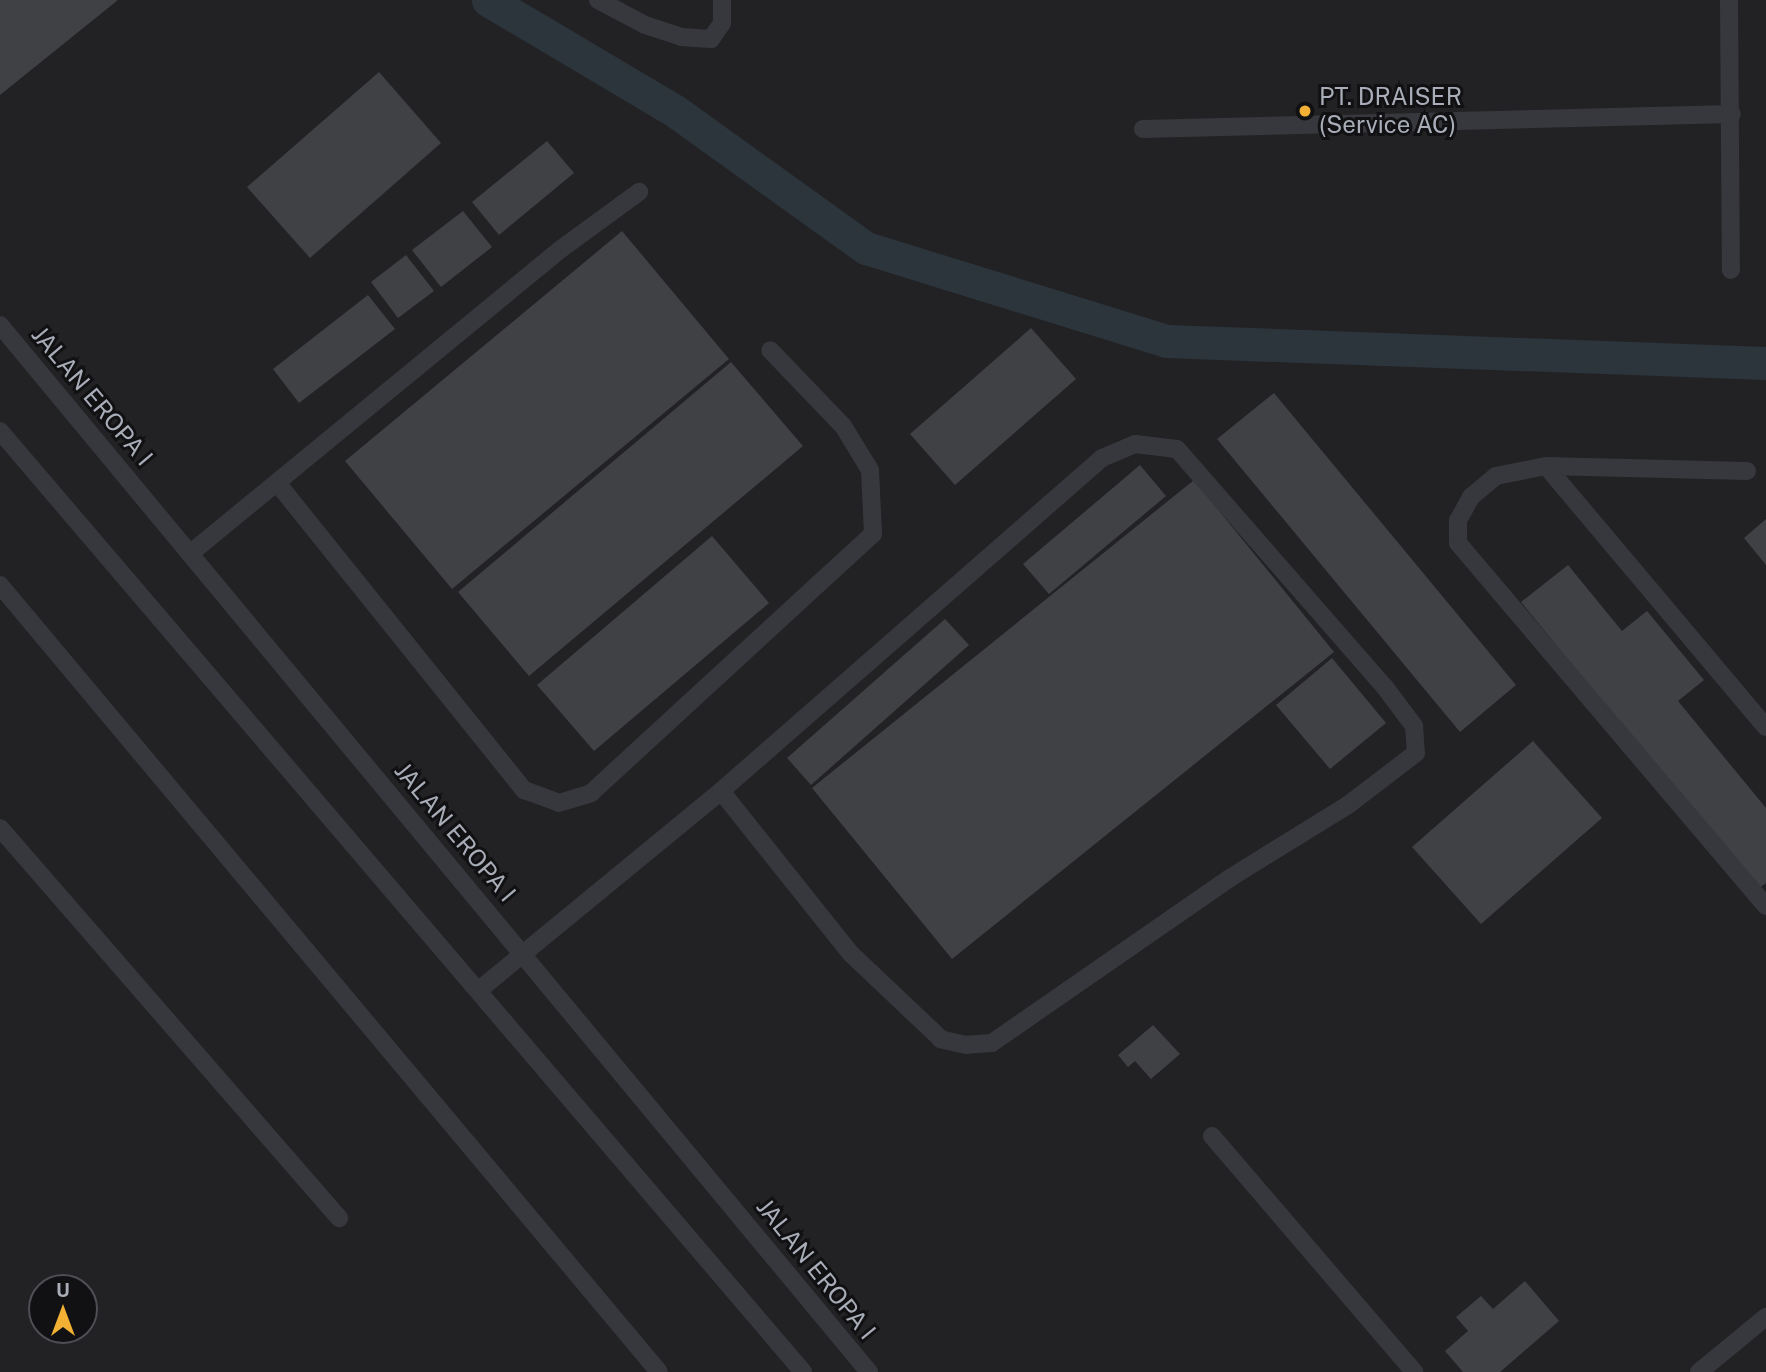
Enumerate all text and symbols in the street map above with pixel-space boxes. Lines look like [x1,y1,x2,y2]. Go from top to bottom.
place label: PT. DRAISER (Service AC) [1319,83,1462,139]
marker: PT. DRAISER (Service AC) [1297,103,1313,119]
street label: JALAN EROPA I [25,321,159,471]
street label: JALAN EROPA I [388,757,522,907]
street label: JALAN EROPA I [750,1193,882,1345]
north arrow [28,1274,98,1344]
text: U [56,1279,70,1301]

